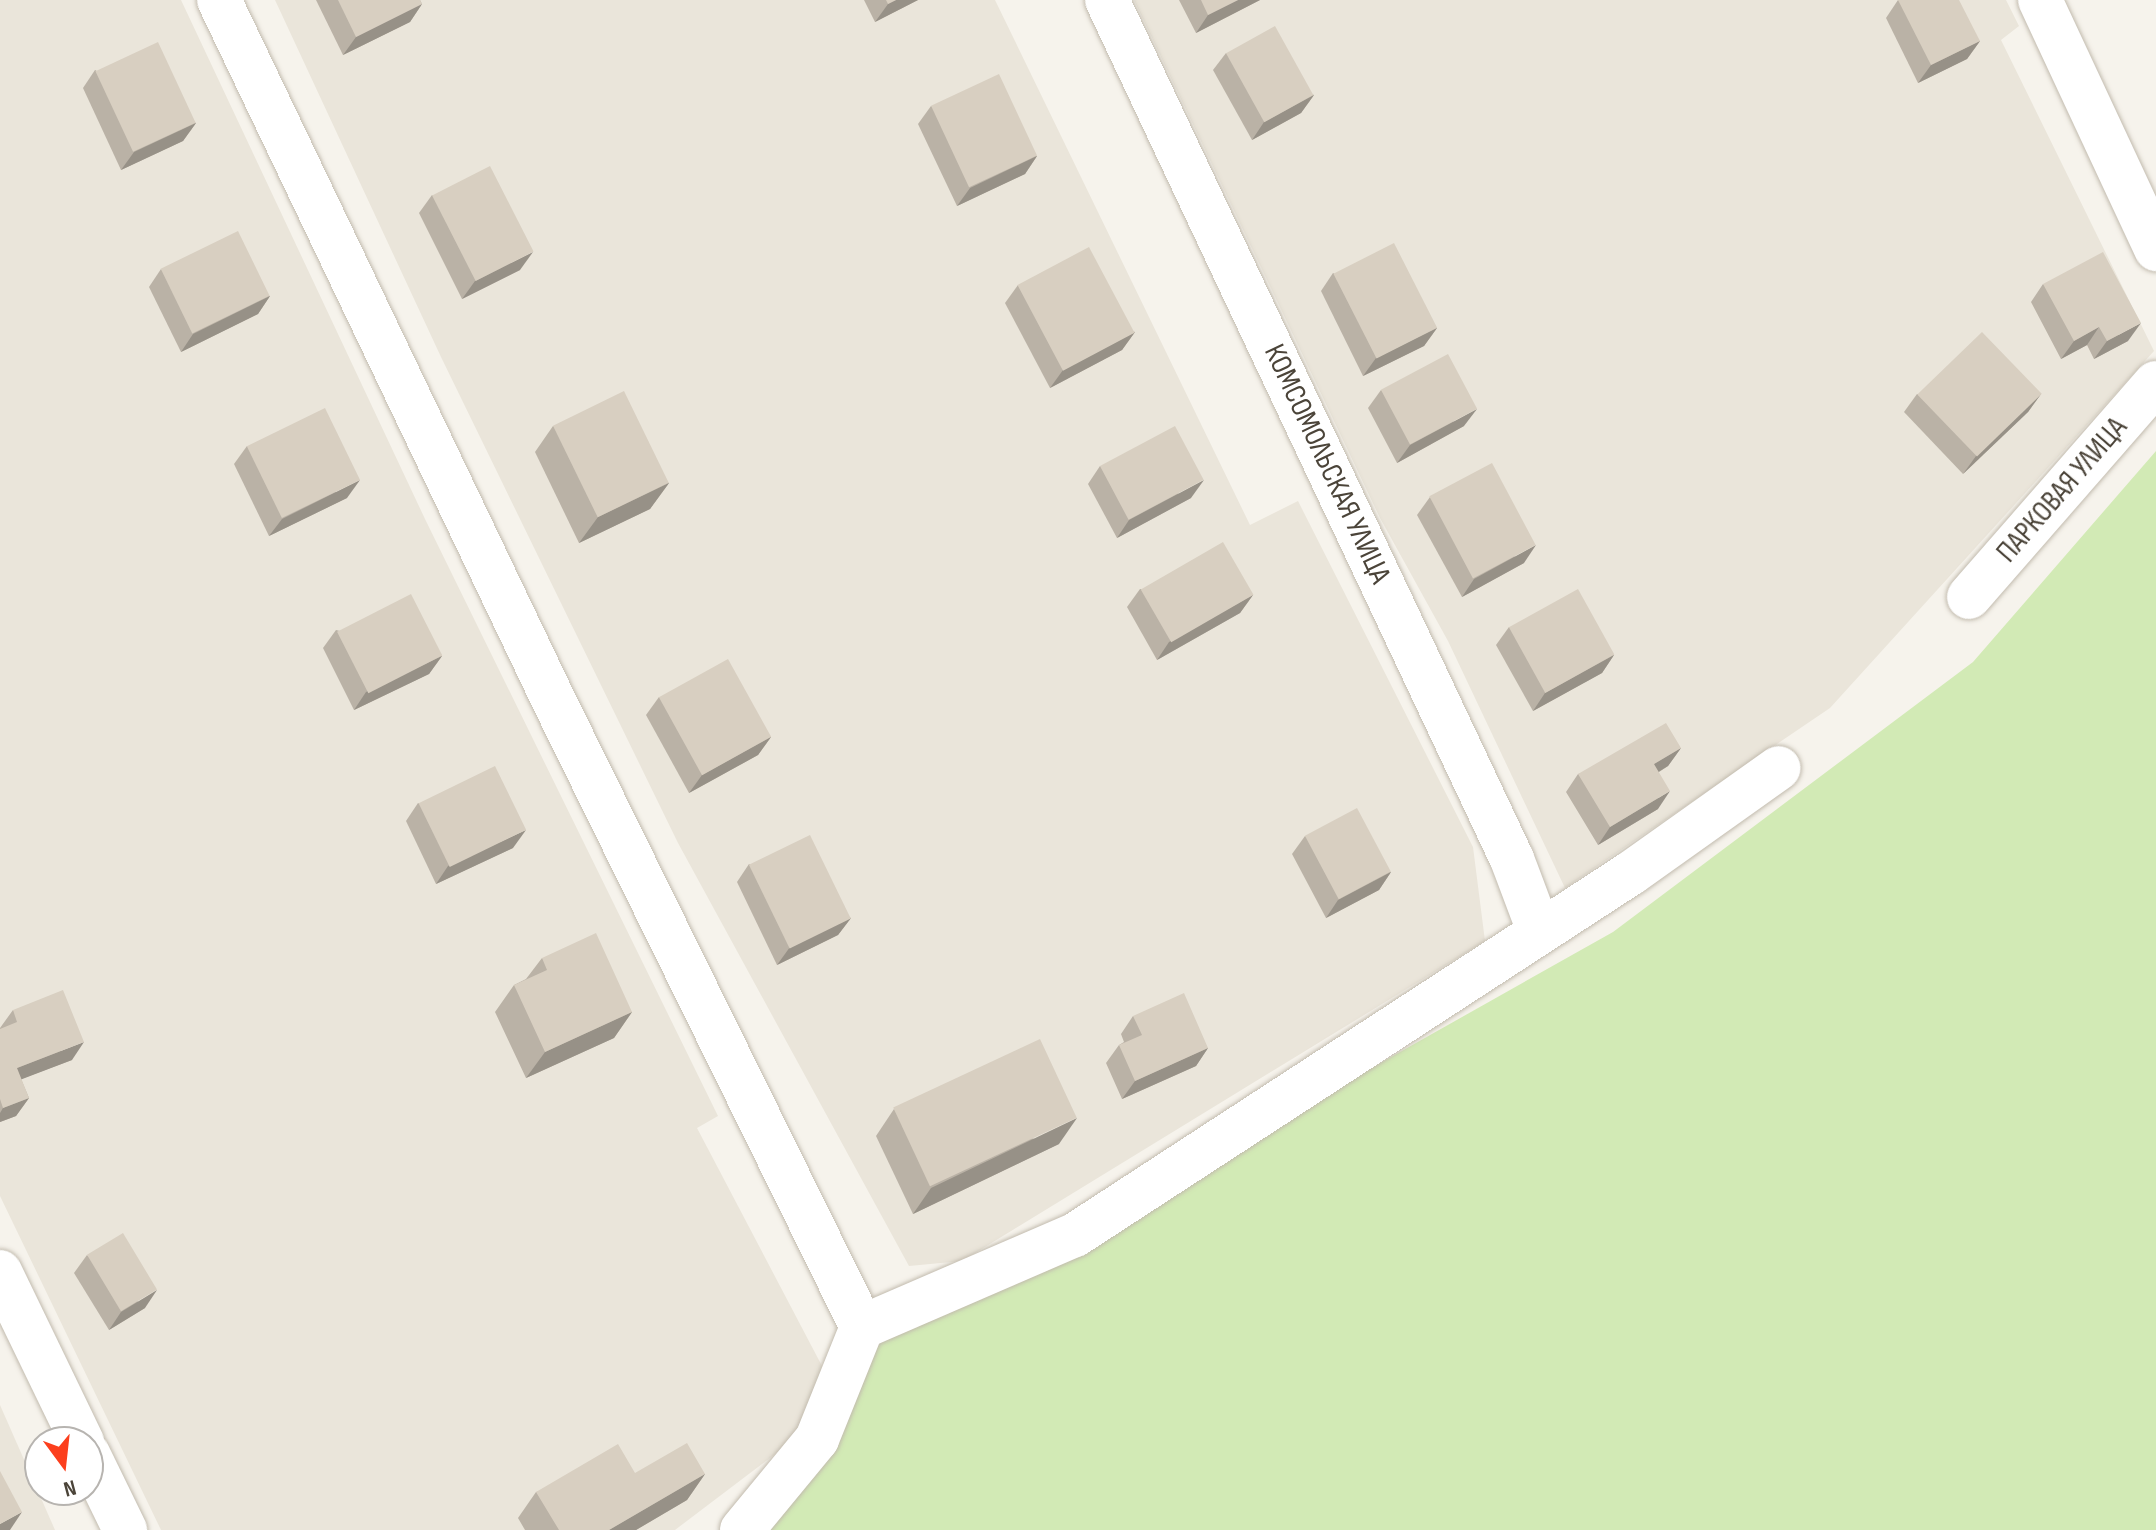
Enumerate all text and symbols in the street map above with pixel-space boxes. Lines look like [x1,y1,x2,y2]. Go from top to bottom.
street label: КОМСОМОЛЬСКАЯ УЛИЦА [1256,339,1398,589]
street label: ПАРКОВАЯ УЛИЦА [1989,410,2135,570]
north arrow [24,1426,104,1506]
text: N [61,1473,79,1502]

